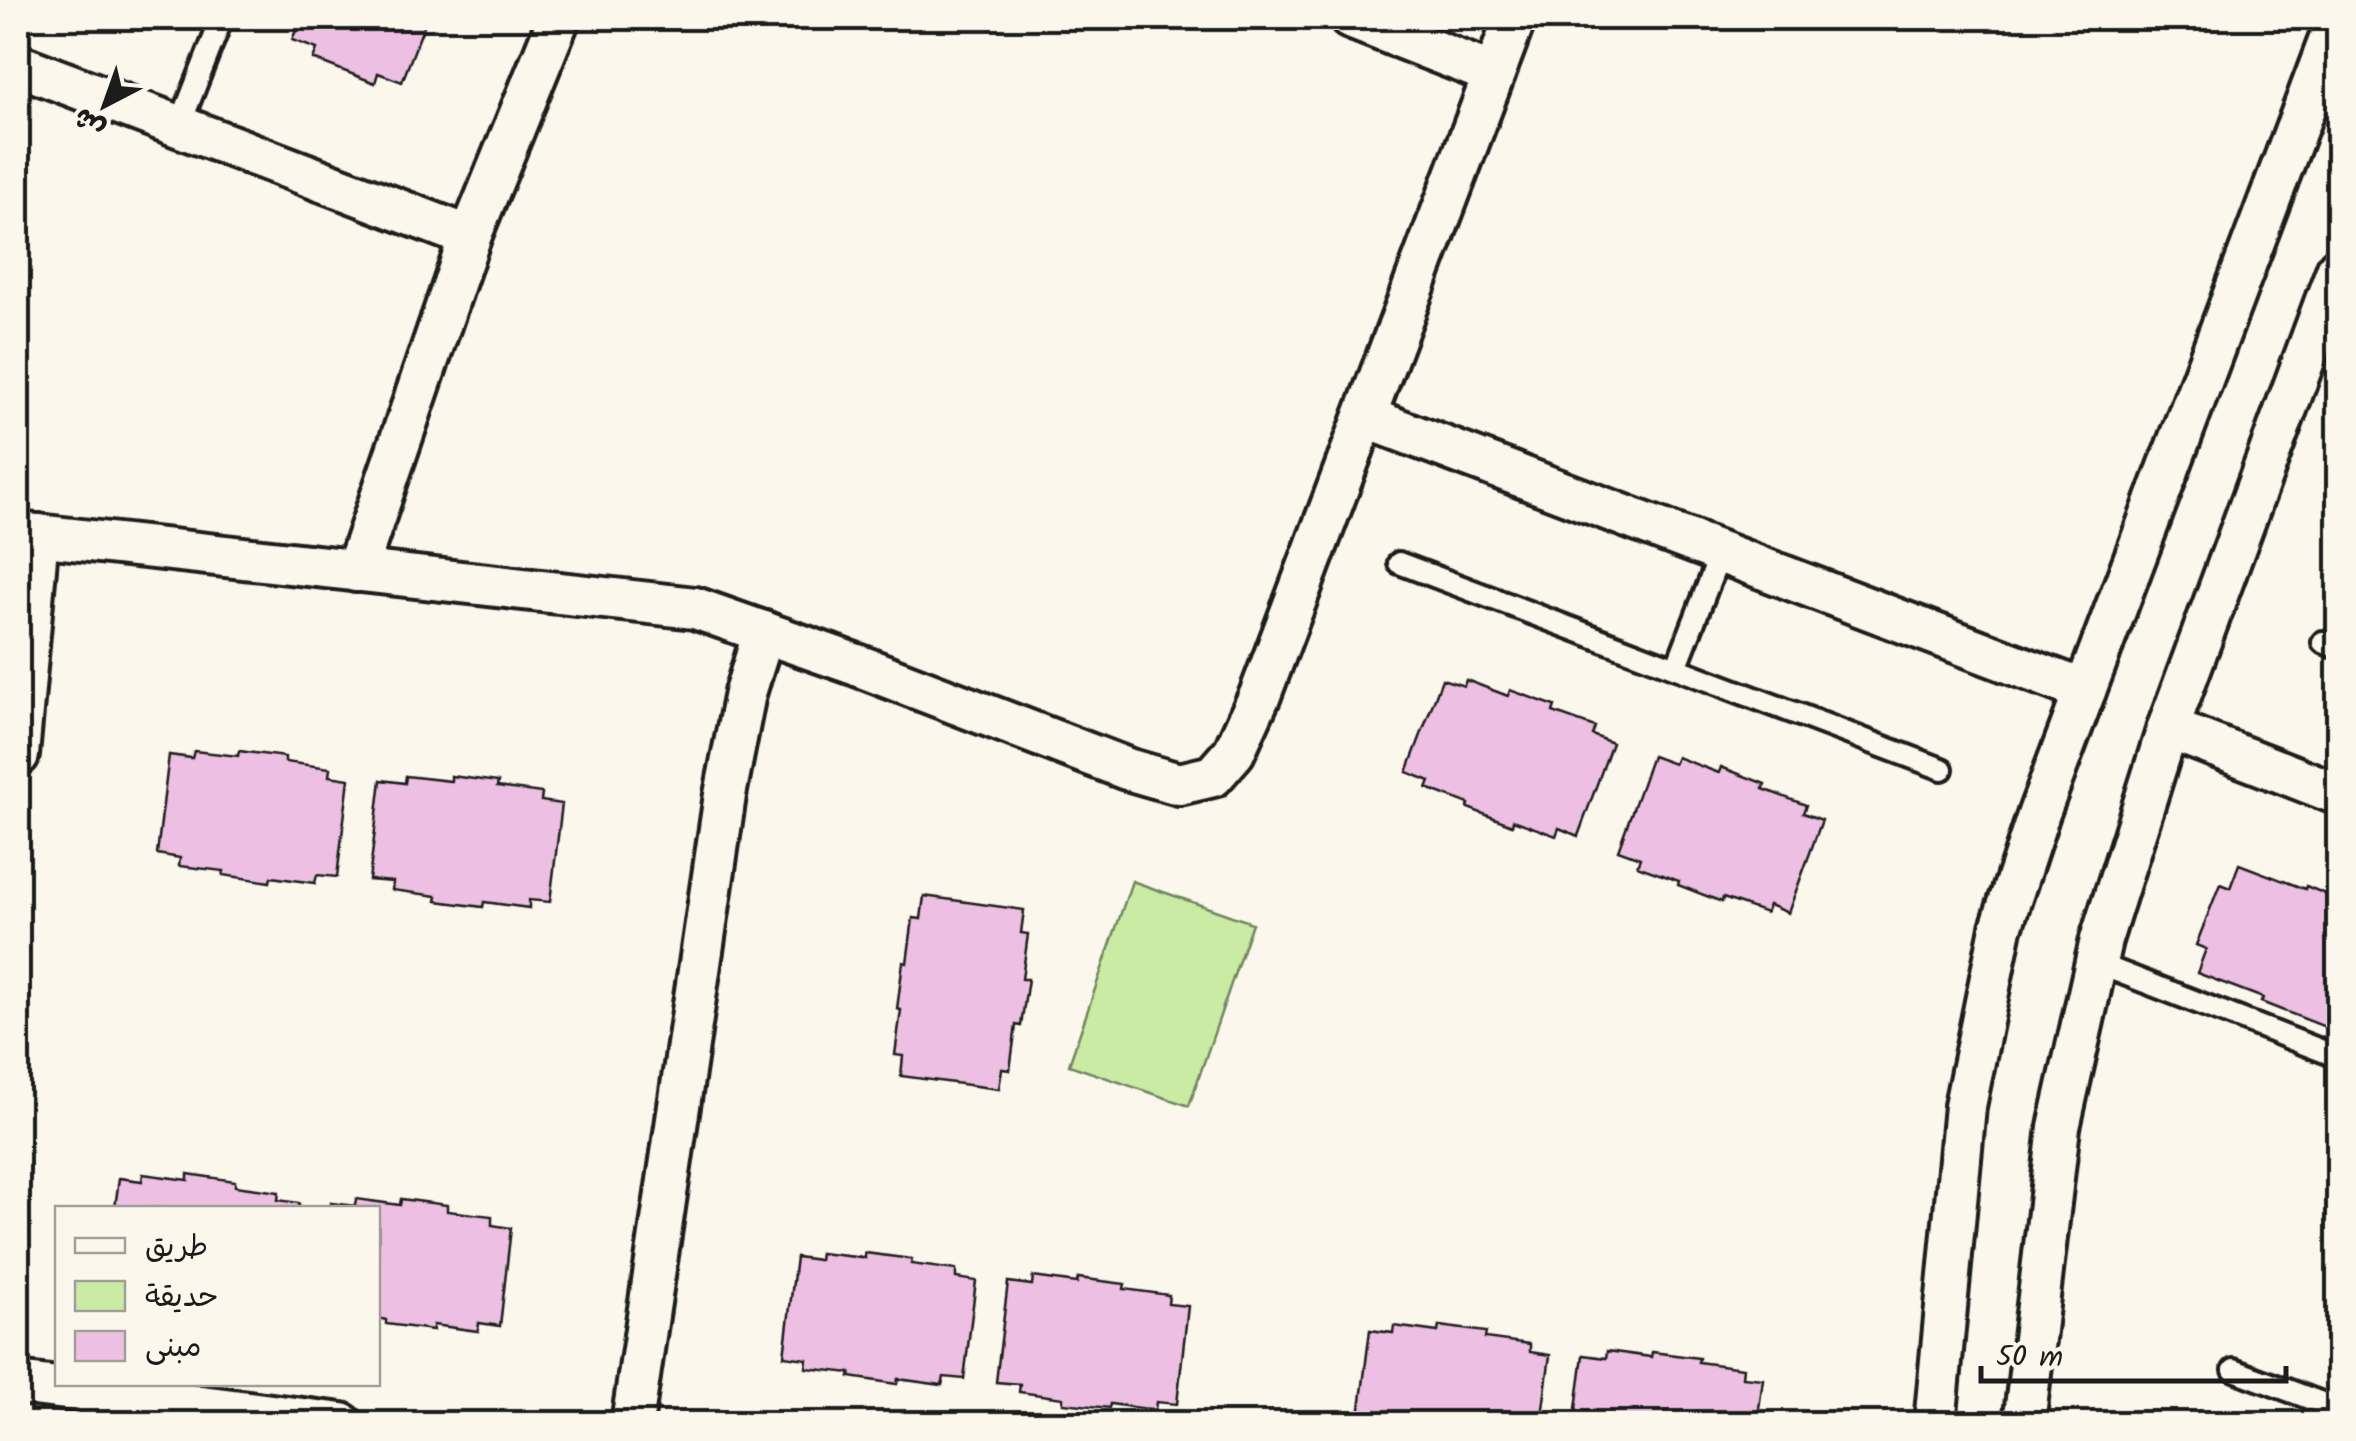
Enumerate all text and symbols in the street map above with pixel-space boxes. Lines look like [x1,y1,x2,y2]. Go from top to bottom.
north arrow [55,55,155,155]
text: ش [64,95,117,149]
legend [55,1206,380,1386]
text: طريق [145,1224,208,1272]
text: حديقة [145,1274,219,1322]
scale bar [1981,1321,2286,1383]
text: مبنى [145,1324,201,1372]
text: 50 m [1996,1334,2063,1382]

